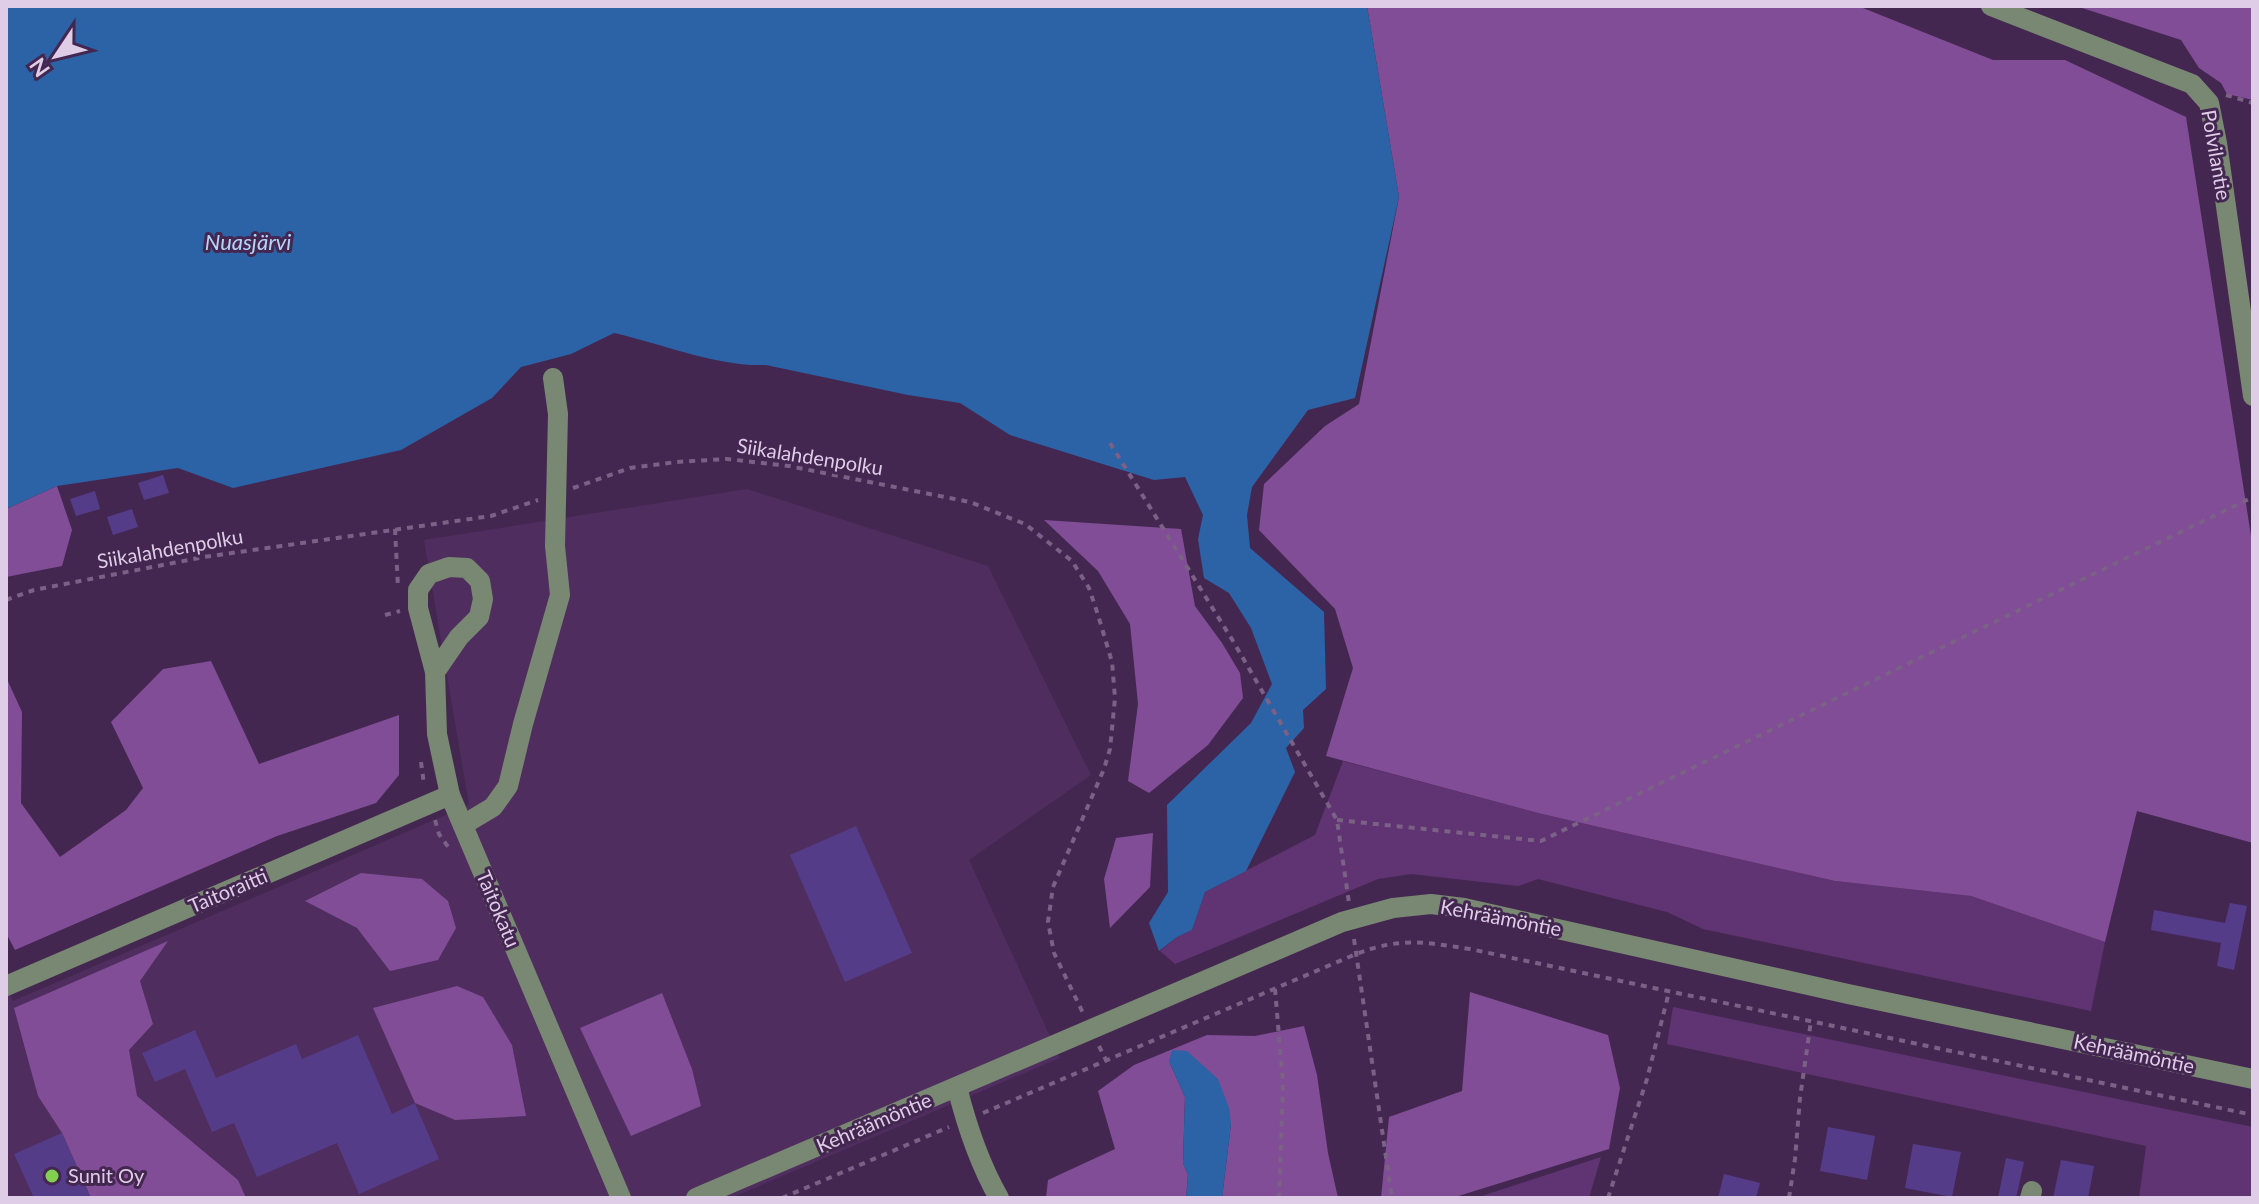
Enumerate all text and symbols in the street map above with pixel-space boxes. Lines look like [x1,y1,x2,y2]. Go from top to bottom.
north arrow [16,16,96,96]
text: N [23,53,55,82]
street label: Polvilantie [2197,108,2237,202]
water label: Nuasjärvi [205,228,291,255]
street label: Siikalahdenpolku [735,433,885,479]
street label: Siikalahdenpolku [95,523,245,573]
street label: Taitoraitti [185,863,271,917]
street label: Taitokatu [472,867,526,951]
street label: Kehräämöntie [1439,894,1564,941]
street label: Kehräämöntie [2072,1029,2197,1078]
street label: Kehräämöntie [812,1087,935,1157]
place label: Sunit Oy [68,1163,145,1187]
marker: Sunit Oy [43,1167,61,1185]

